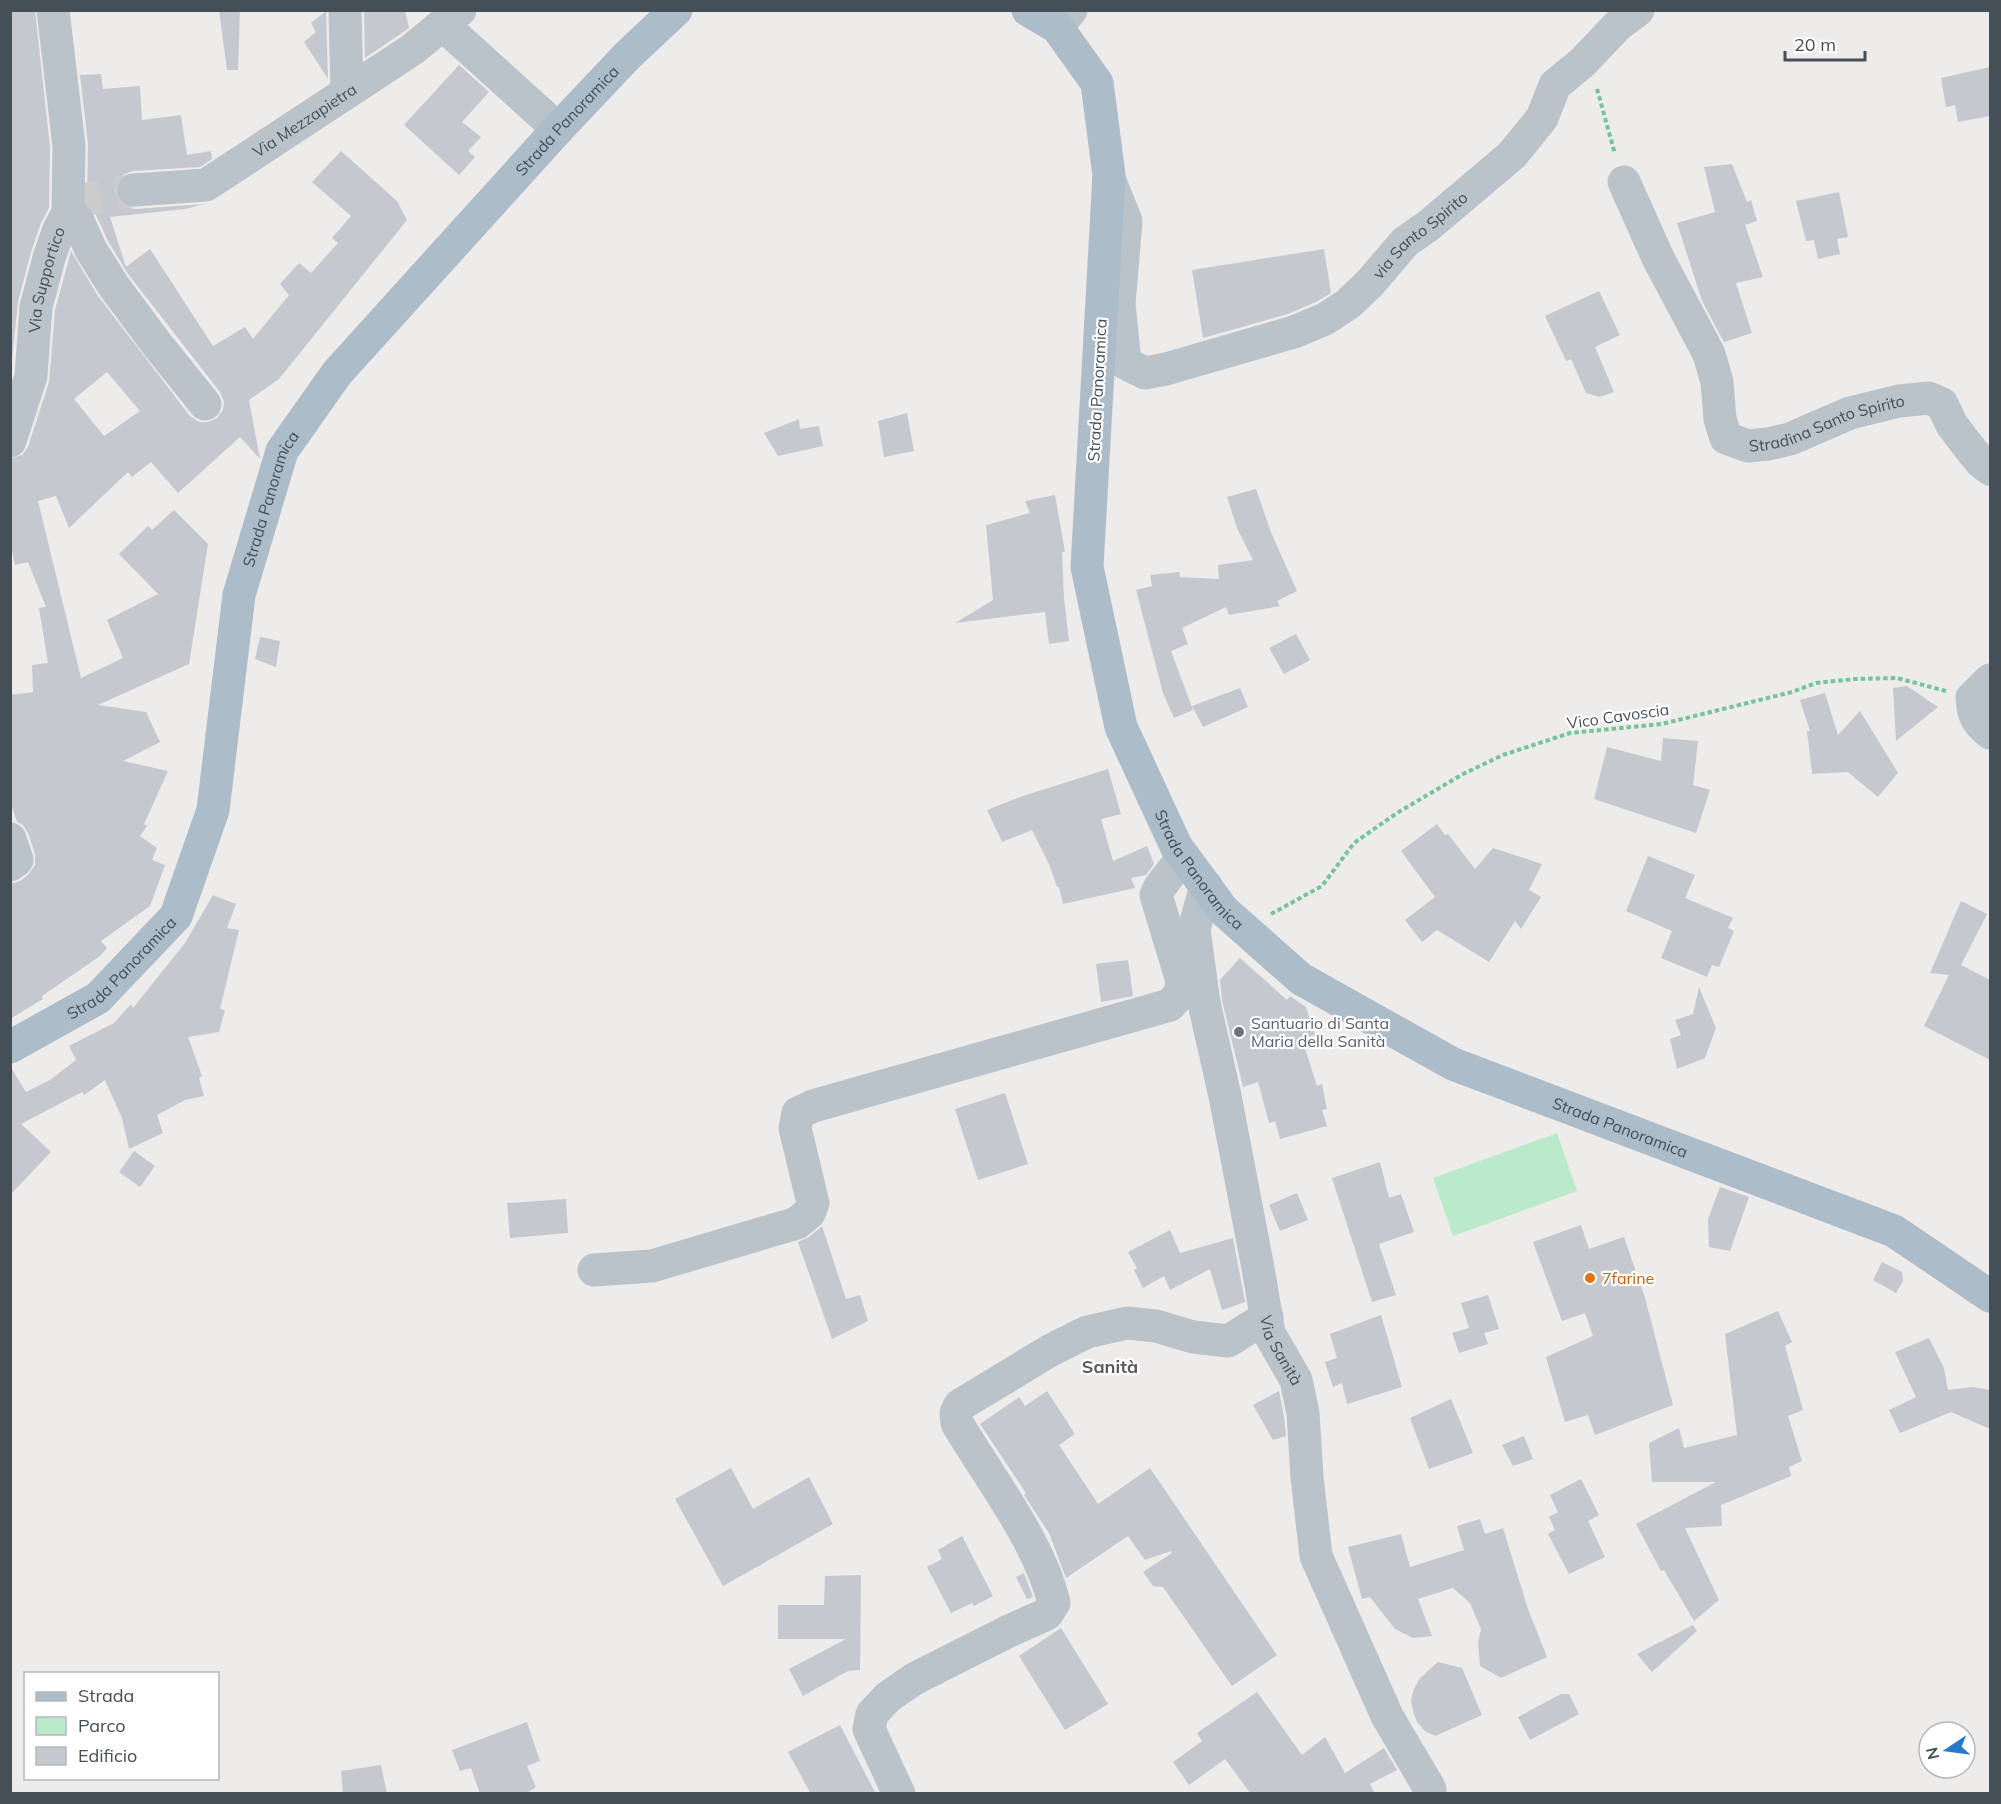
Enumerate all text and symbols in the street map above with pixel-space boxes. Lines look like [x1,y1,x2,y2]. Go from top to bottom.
scale bar [1785,24,1864,62]
text: 20 m [1794,33,1836,56]
street label: Strada Panoramica [511,61,623,180]
street label: Via Mezzapietra [249,79,360,162]
street label: via Santo Spirito [1368,187,1472,283]
street label: Via Supportico [24,224,69,334]
street label: Strada Panoramica [1083,318,1111,462]
street label: Stradina Santo Spirito [1748,391,1905,456]
street label: Strada Panoramica [238,427,303,569]
street label: Vico Cavoscia [1566,699,1670,733]
street label: Strada Panoramica [1151,806,1248,934]
street label: Strada Panoramica [63,912,180,1023]
place label: Santuario di Santa Maria della Sanità [1251,1013,1389,1051]
marker: Santuario di Santa Maria della Sanità [1232,1025,1246,1039]
street label: Strada Panoramica [1550,1093,1691,1162]
place label: 7farine [1602,1268,1654,1288]
marker: 7farine [1583,1271,1597,1285]
street label: Via Sanità [1256,1313,1307,1389]
district label: Sanità [1082,1355,1138,1378]
legend [24,1672,219,1780]
text: Strada [78,1684,134,1707]
text: Parco [78,1714,126,1737]
north arrow [1917,1720,1977,1780]
text: Edificio [78,1744,137,1767]
text: N [1921,1745,1943,1762]

